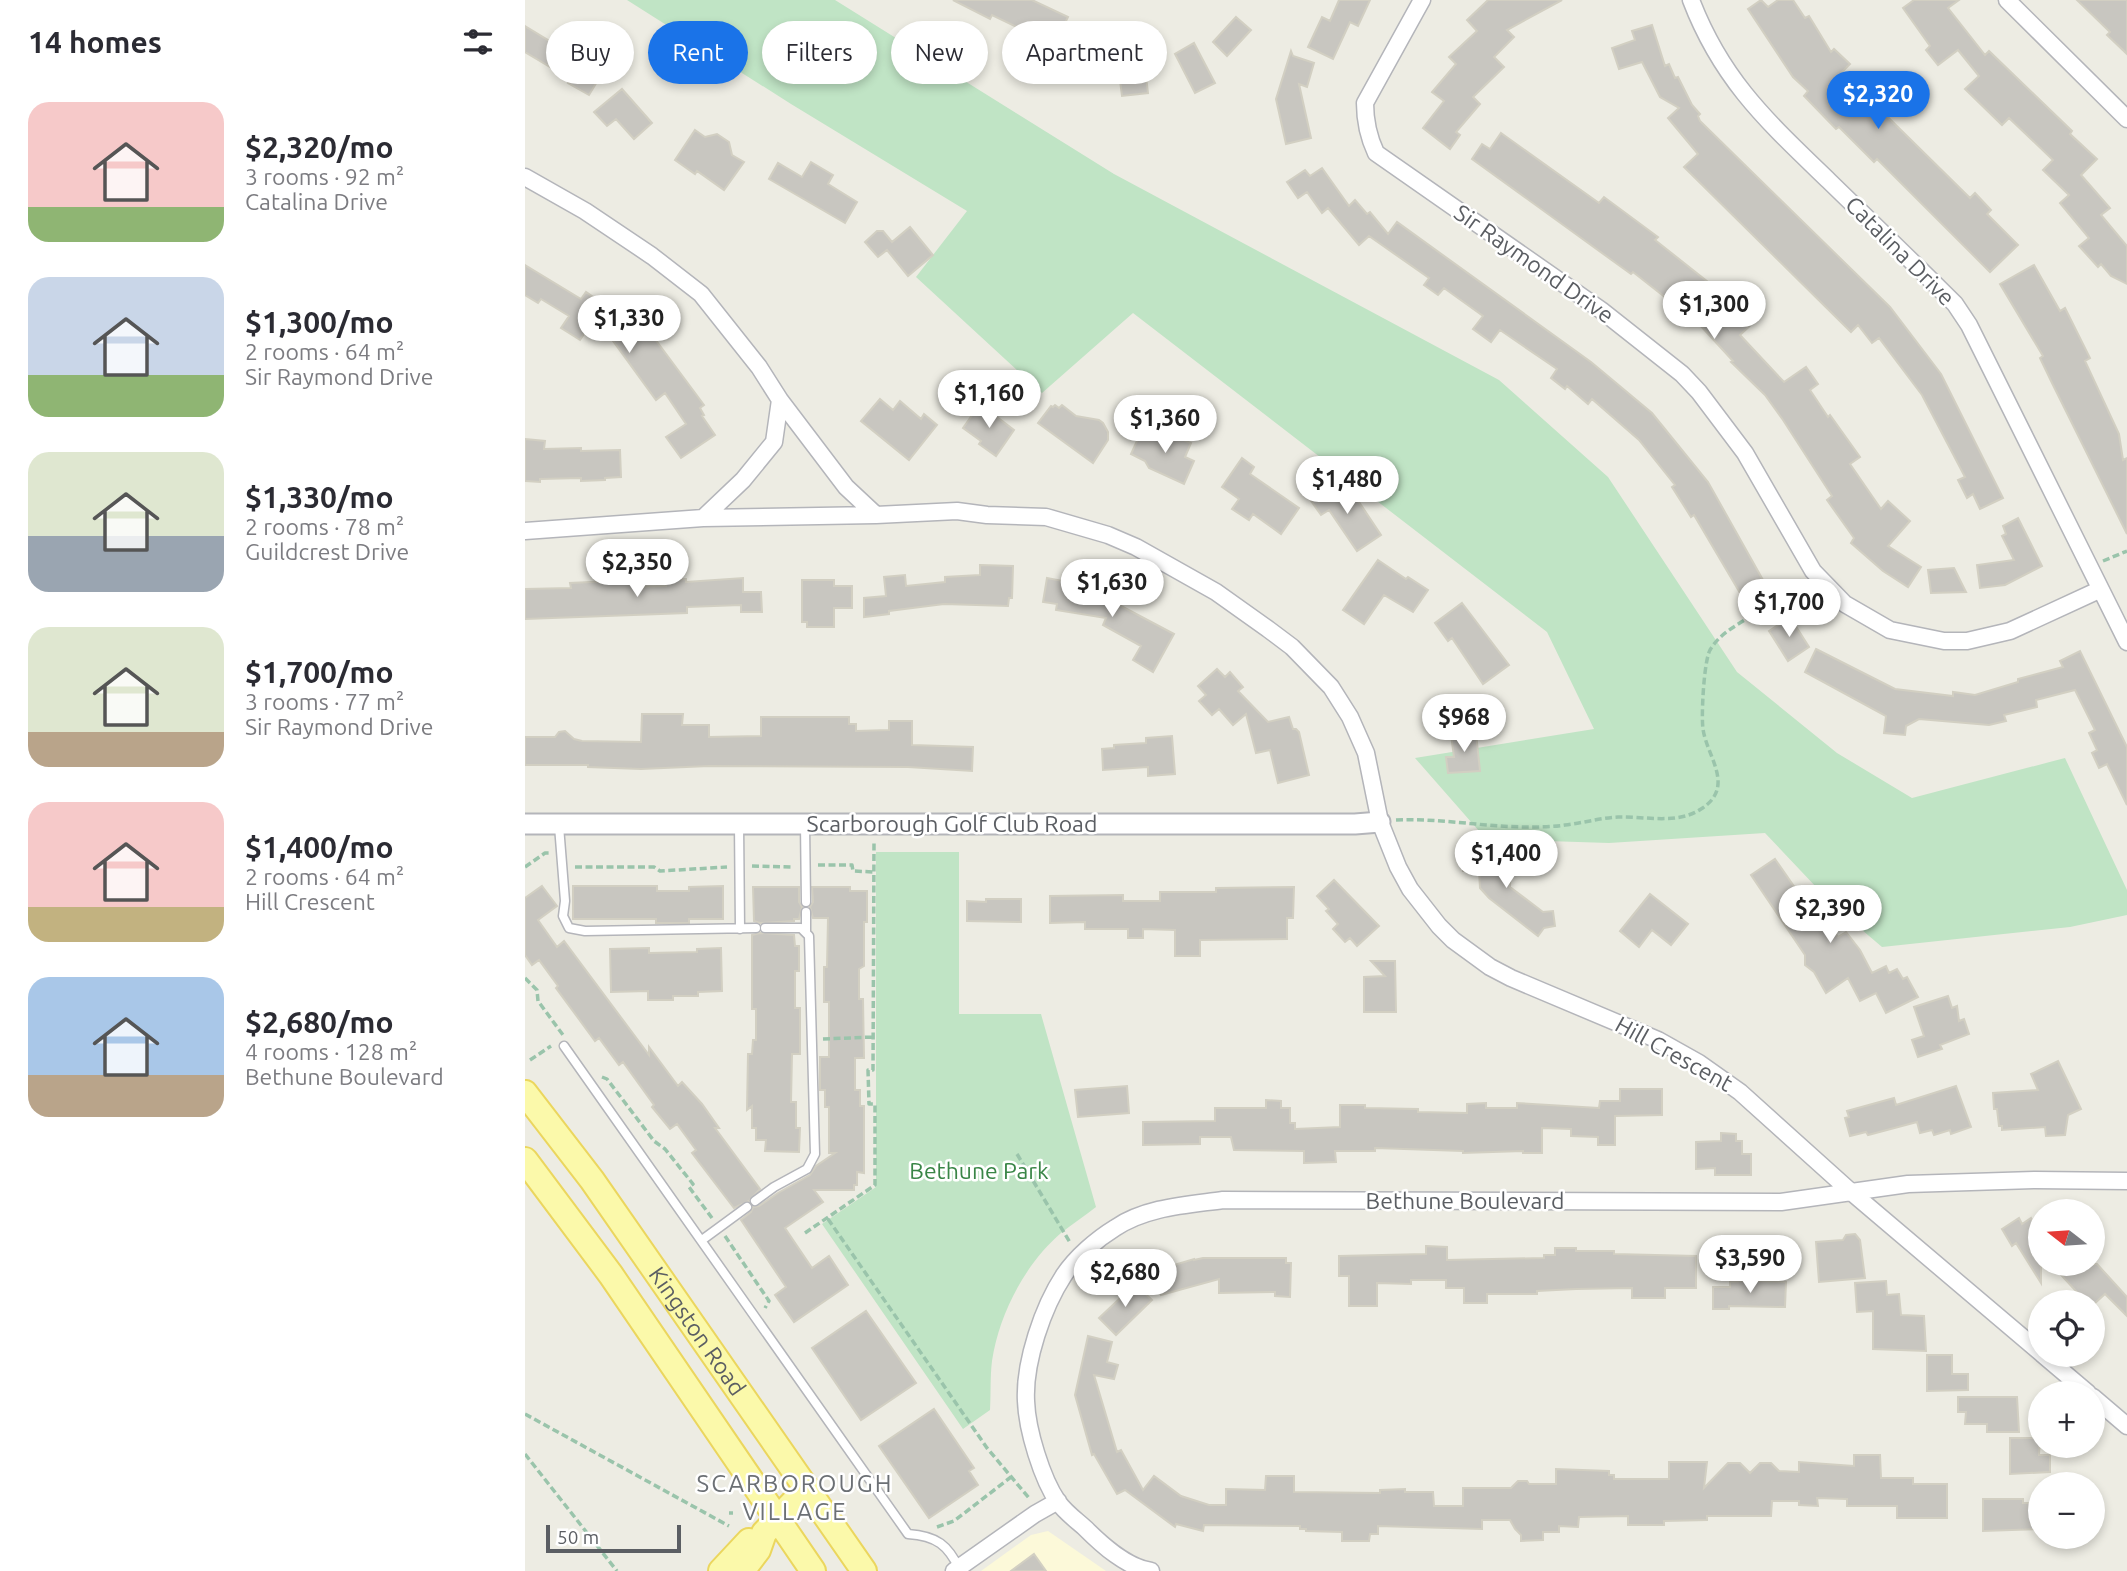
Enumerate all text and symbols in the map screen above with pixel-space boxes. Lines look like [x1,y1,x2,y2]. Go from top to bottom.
chip: Buy [546,21,634,84]
chip: Rent [648,21,748,84]
chip: Filters [762,21,877,84]
chip: New [891,21,988,84]
chip: Apartment [1002,21,1167,84]
icon: filters [459,23,497,61]
text: 14 homes [28,25,162,59]
pin: $2,320 [1821,72,1935,131]
text: $2,320 [1843,81,1913,106]
icon: home [84,130,168,214]
text: $2,320/mo [245,130,394,164]
text: 3 rooms · 92 m² [245,164,404,189]
text: Catalina Drive [245,189,388,214]
street label: Catalina Drive [1841,191,1960,310]
street label: Sir Raymond Drive [1450,199,1619,328]
pin: $1,300 [1657,282,1771,341]
text: $1,300 [1679,291,1749,316]
pin: $1,330 [572,296,686,355]
icon: home [84,305,168,389]
text: $1,300/mo [245,305,394,339]
text: $1,330 [594,305,664,330]
text: 2 rooms · 64 m² [245,339,404,364]
text: Sir Raymond Drive [245,364,433,389]
pin: $1,160 [932,370,1046,430]
text: $1,160 [954,380,1024,405]
pin: $1,360 [1108,396,1222,455]
text: $1,360 [1130,405,1200,430]
pin: $1,480 [1290,456,1404,516]
text: $1,480 [1312,466,1382,491]
icon: home [84,480,168,564]
text: $1,330/mo [245,480,394,514]
text: 2 rooms · 78 m² [245,514,404,539]
text: Guildcrest Drive [245,539,409,564]
pin: $2,350 [580,540,694,599]
text: $2,350 [602,549,672,574]
pin: $1,630 [1055,560,1169,619]
text: $1,630 [1077,569,1147,594]
pin: $1,700 [1732,580,1846,639]
text: $1,700 [1754,589,1824,614]
icon: home [84,655,168,739]
text: $1,700/mo [245,655,394,689]
text: 3 rooms · 77 m² [245,689,404,714]
pin: $968 [1423,694,1505,754]
text: $968 [1438,704,1490,729]
text: Sir Raymond Drive [245,714,433,739]
street label: Scarborough Golf Club Road [807,811,1097,836]
icon: home [84,830,168,914]
text: $1,400/mo [245,830,394,864]
pin: $1,400 [1449,830,1563,890]
text: $1,400 [1471,840,1541,865]
text: 2 rooms · 64 m² [245,864,404,889]
pin: $2,390 [1773,886,1887,945]
text: Hill Crescent [245,889,375,914]
text: $2,390 [1795,895,1865,920]
icon: home [84,1005,168,1089]
text: $2,680/mo [245,1005,394,1039]
street label: Hill Crescent [1611,1011,1737,1096]
text: 4 rooms · 128 m² [245,1039,417,1064]
text: Bethune Boulevard [245,1064,444,1089]
park label: Bethune Park [909,1158,1049,1183]
street label: Bethune Boulevard [1366,1188,1564,1213]
north arrow [2028,1199,2105,1276]
map controls [2028,1199,2105,1549]
pin: $3,590 [1693,1236,1807,1295]
text: $3,590 [1715,1245,1785,1270]
pin: $2,680 [1068,1250,1182,1309]
text: $2,680 [1090,1259,1160,1284]
street label: Kingston Road [644,1262,751,1400]
button: locate [2028,1290,2105,1367]
button: + [2028,1381,2105,1458]
district label: SCARBOROUGH VILLAGE [697,1470,893,1525]
button: − [2028,1472,2105,1549]
scale bar [546,1522,681,1554]
text: 50 m [557,1526,599,1548]

